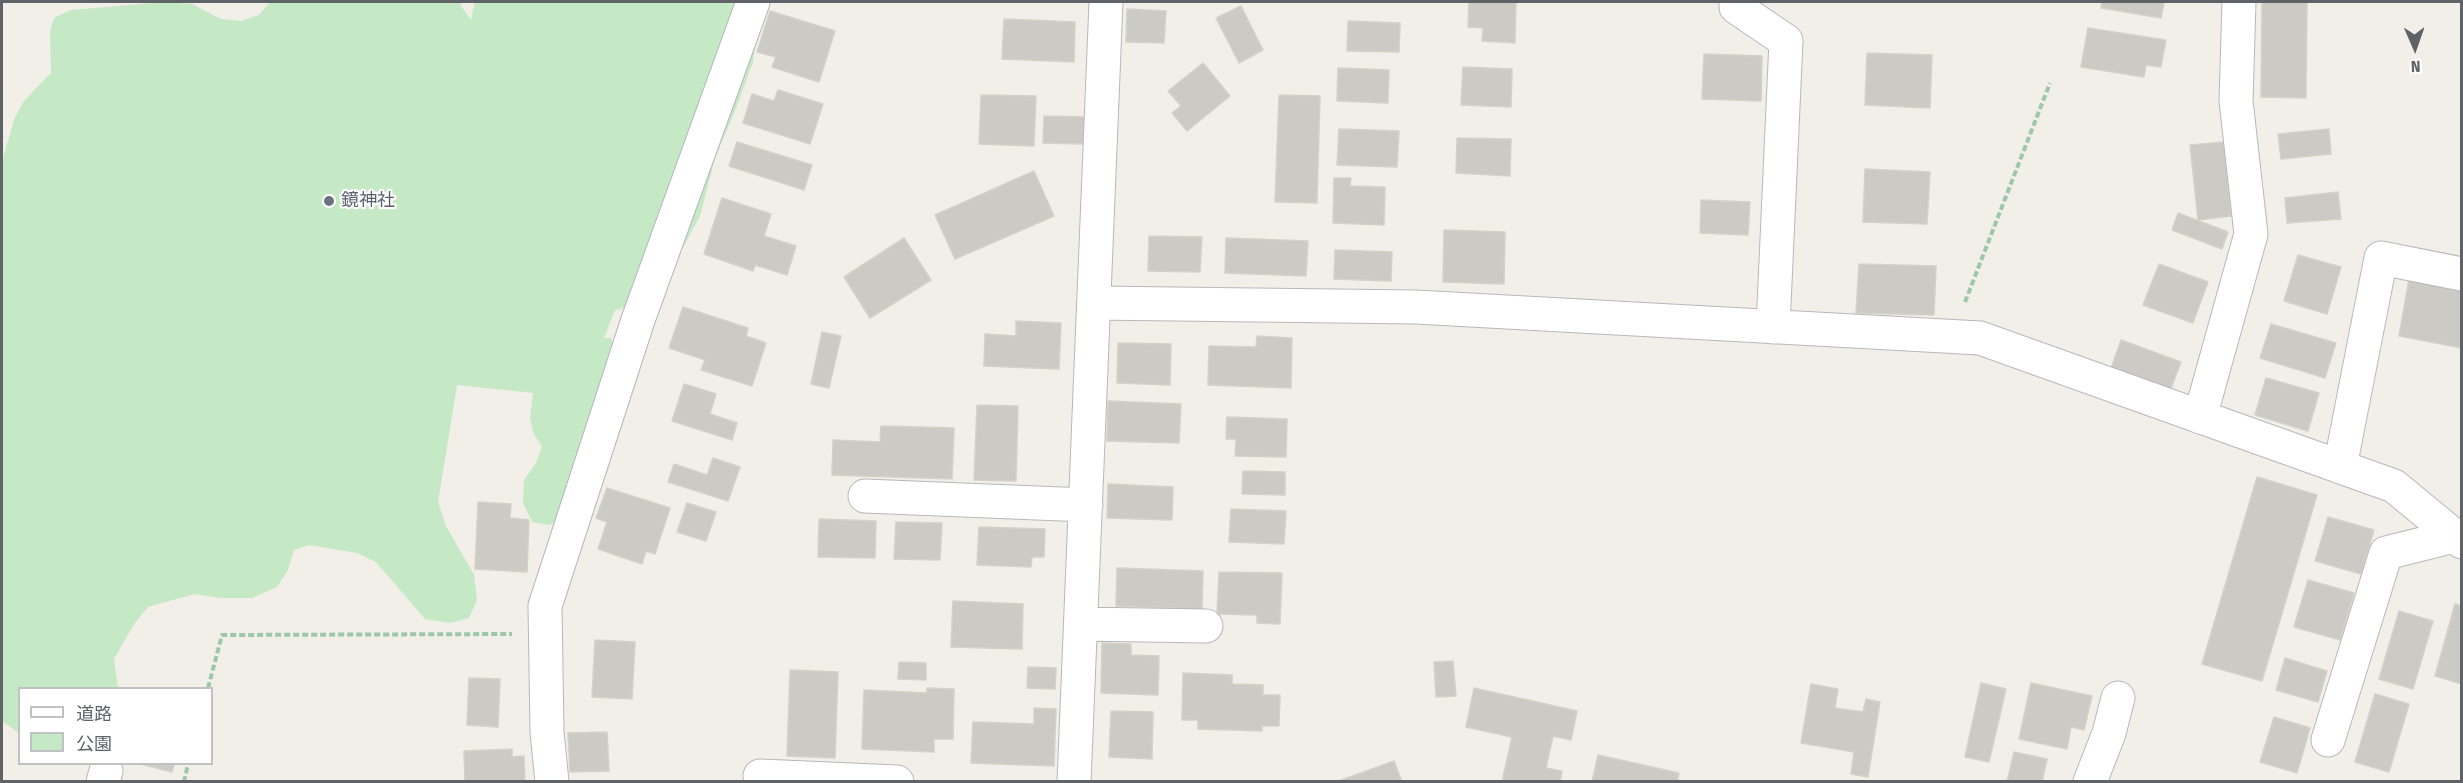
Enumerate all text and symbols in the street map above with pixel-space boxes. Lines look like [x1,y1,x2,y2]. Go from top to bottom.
north arrow [2385,18,2445,78]
text: N [2411,57,2421,76]
place label: 鏡神社 [341,190,395,212]
marker: 鏡神社 [322,194,336,208]
legend [18,687,213,765]
text: 道路 [76,703,112,725]
text: 公園 [76,733,112,755]

